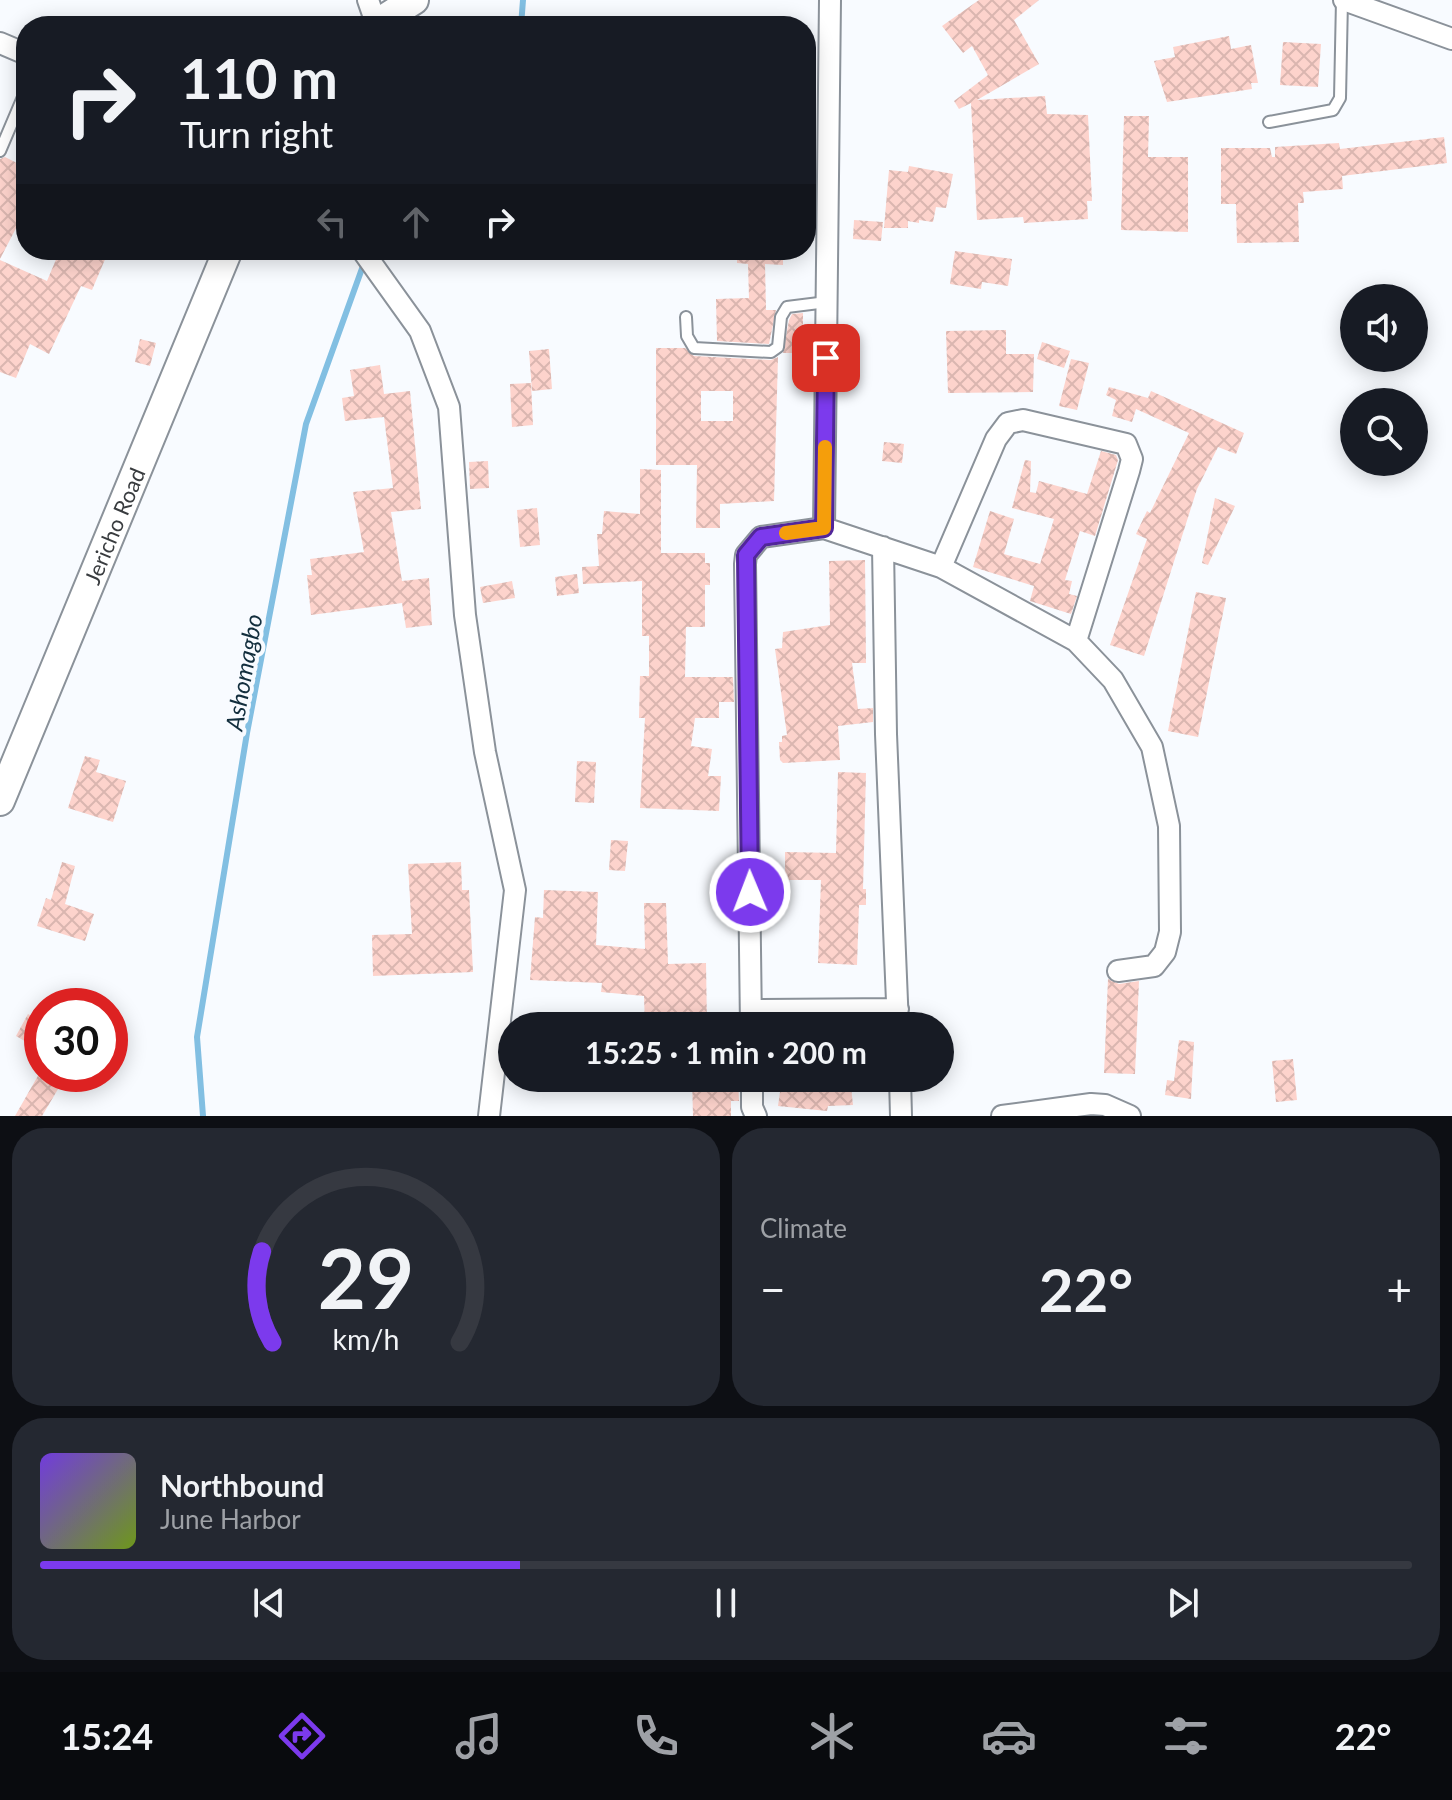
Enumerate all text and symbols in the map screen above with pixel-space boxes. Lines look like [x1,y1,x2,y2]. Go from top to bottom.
text: 110 m [180,44,338,111]
icon: right [48,48,152,152]
text: Turn right [180,112,333,156]
icon: left [310,200,354,244]
icon: ahead [394,200,438,244]
icon: right [478,200,522,244]
map controls [1340,284,1428,476]
button: sound [1340,284,1428,372]
pin [792,324,860,392]
icon: arrive [804,336,848,380]
button: search [1340,388,1428,476]
street label: Jericho Road [78,463,150,588]
water label: Ashomagbo [218,611,268,734]
position arrow [708,850,792,934]
speed limit sign: 30 [24,988,128,1092]
text: 15:25 · 1 min · 200 m [585,1034,867,1070]
text: Climate [760,1212,847,1244]
text: 29 [318,1227,414,1327]
text: 22° [1039,1253,1133,1325]
text: − [760,1263,786,1315]
text: + [1386,1263,1412,1315]
text: km/h [333,1322,399,1356]
text: Northbound [160,1467,324,1503]
text: June Harbor [160,1503,301,1535]
icon: previous [247,1581,291,1625]
icon: pause [704,1581,748,1625]
icon: next [1161,1581,1205,1625]
icon: directions [274,1708,330,1764]
icon: music [451,1708,507,1764]
icon: phone [628,1708,684,1764]
icon: climate [804,1708,860,1764]
icon: car [981,1708,1037,1764]
icon: filters [1158,1708,1214,1764]
text: 15:24 [60,1714,153,1758]
text: 22° [1335,1714,1391,1758]

